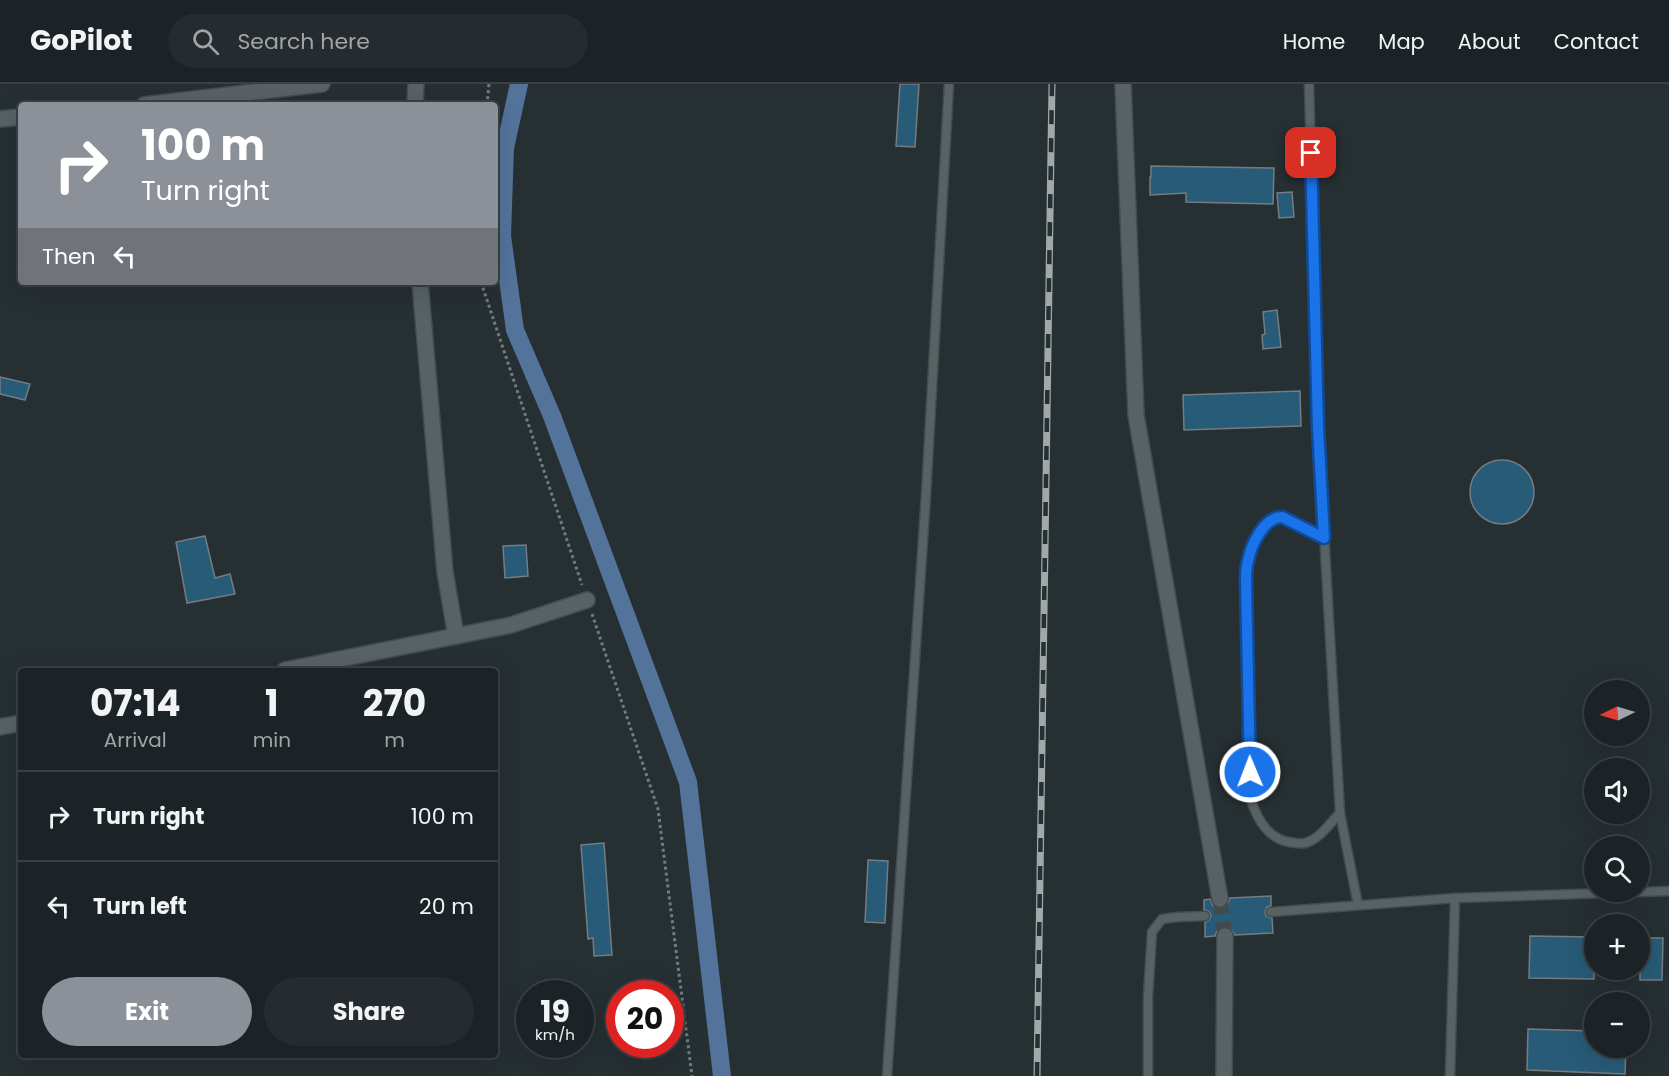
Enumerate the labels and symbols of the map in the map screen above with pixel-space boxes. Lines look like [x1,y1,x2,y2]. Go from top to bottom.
pin [1285,127,1336,178]
north arrow [1584,680,1650,746]
position arrow [1218,740,1282,804]
speed limit sign: 20 [606,980,684,1058]

